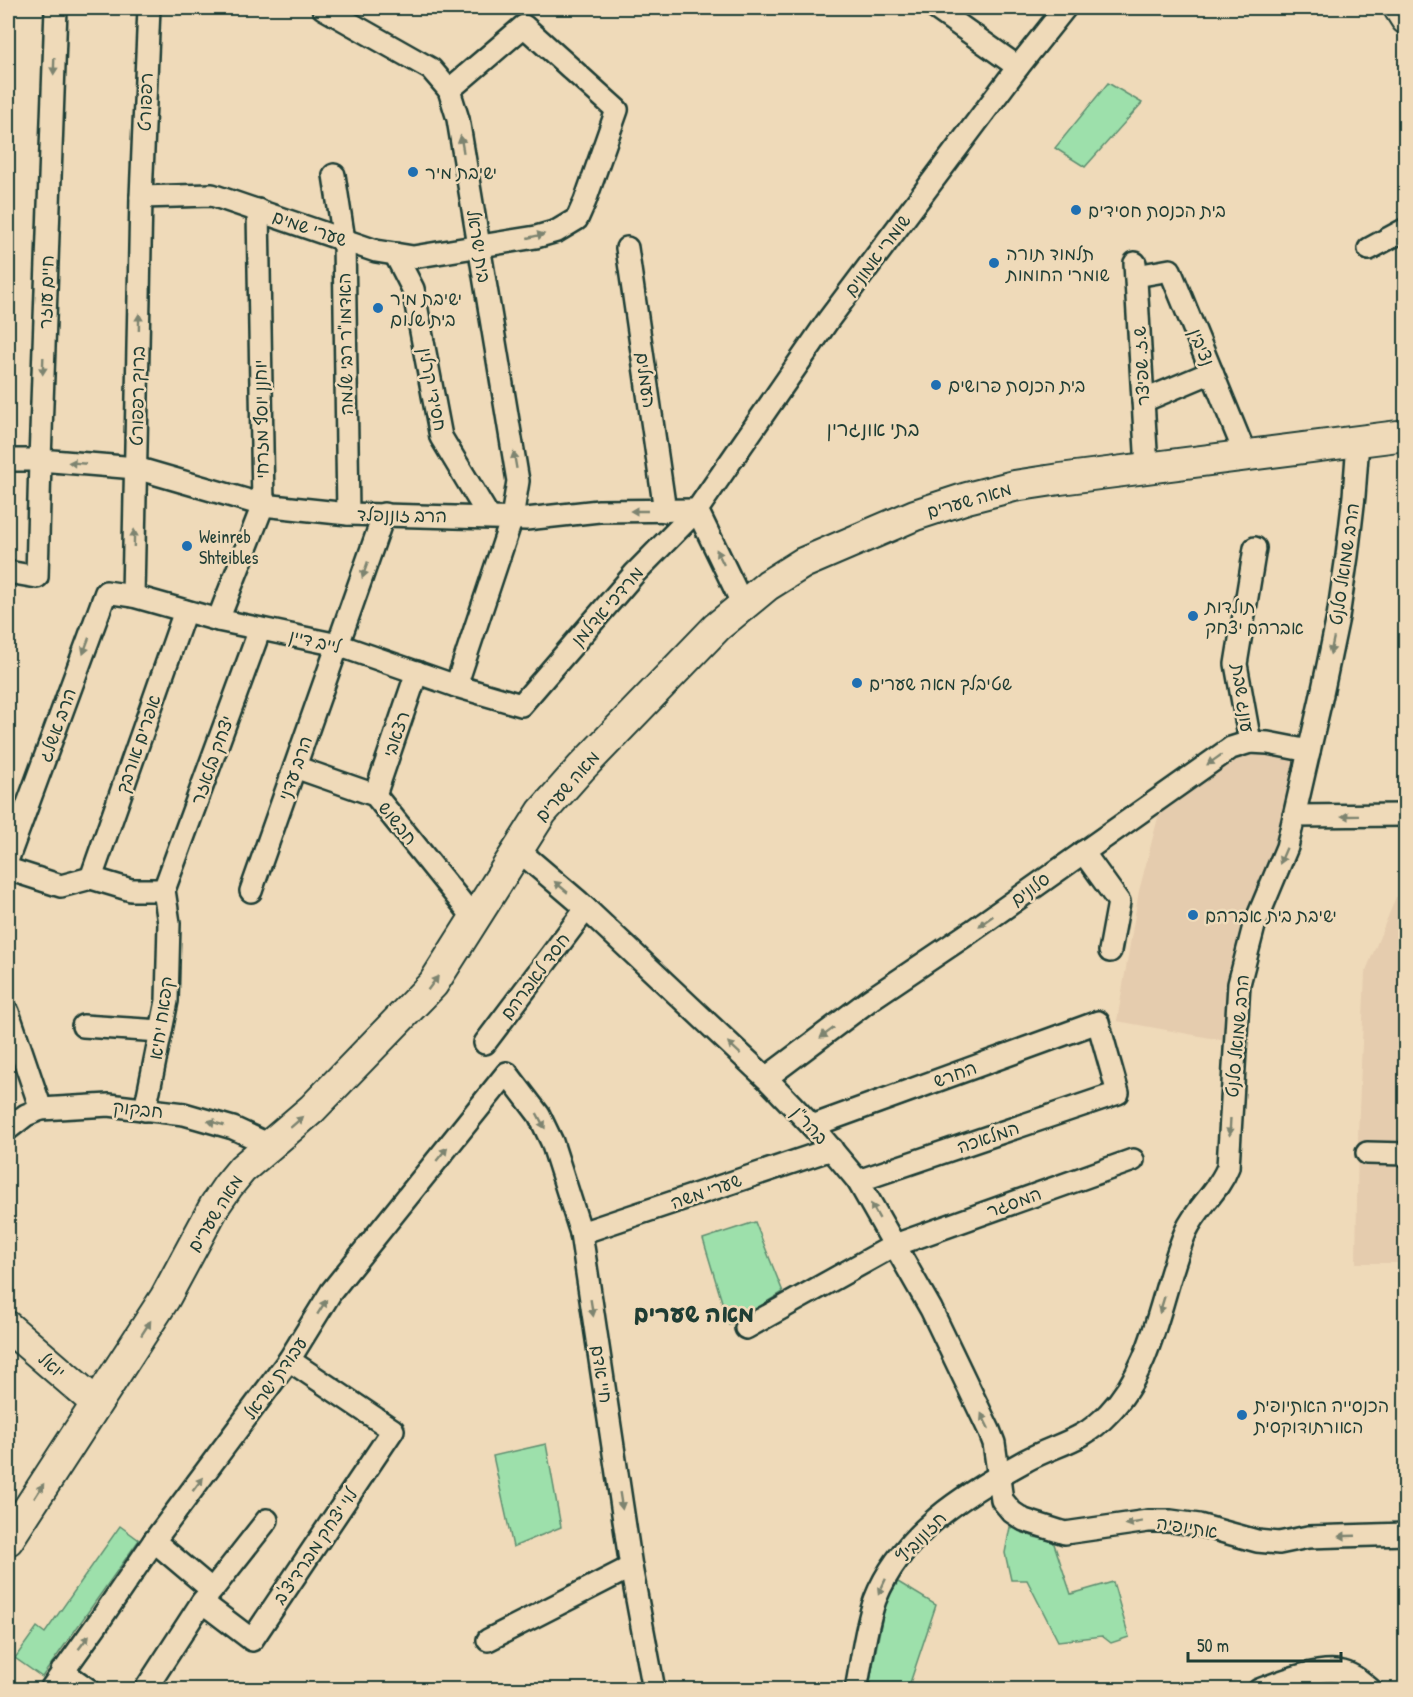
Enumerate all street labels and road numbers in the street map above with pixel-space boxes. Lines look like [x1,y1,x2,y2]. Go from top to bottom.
street label: רפפורט [131,72,159,132]
street label: שערי שמים [269,204,351,253]
street label: בית ישראל [461,208,497,284]
street label: שומרי אמונים [838,209,916,301]
street label: חיים עוזר [32,255,60,329]
street label: האדמו"ר רבי שלמה [331,273,359,415]
street label: נציבין [1183,324,1221,370]
street label: ש.ז. שפיצר [1126,325,1156,407]
street label: חסידי קרלין [413,345,453,433]
street label: ברוך רפפורט [124,346,150,446]
street label: העמלים [630,350,662,410]
street label: יוחנן יוסף מזרחי [247,359,275,479]
street label: מאה שערים [924,476,1014,524]
street label: הרב שמואל סלנט [1323,501,1365,627]
street label: הרב זוננפלד [357,502,447,528]
street label: מרדכי אדלמן [565,560,649,652]
street label: לייב דיין [287,623,344,659]
street label: עונג שבת [1226,661,1260,734]
street label: הרב אשלג [32,684,82,766]
street label: אפרים אורבך [109,691,167,797]
street label: רצאבי [376,708,416,760]
street label: יצחק בלאזר [184,712,240,808]
street label: הרב עדני [272,732,318,804]
street label: מאה שערים [529,745,605,827]
street label: חבשוש [373,796,423,850]
street label: סלונים [1005,866,1055,912]
street label: חסד לאברהם [494,928,576,1024]
street label: הרב שמואל סלנט [1219,974,1255,1098]
street label: קפאח יחיא [143,975,179,1061]
street label: החרש [930,1055,980,1093]
street label: חבקוק [111,1094,165,1124]
street label: בהר"ן [786,1100,834,1150]
street label: המלאכה [954,1115,1022,1159]
street label: שערי משה [667,1167,745,1215]
street label: מאה שערים [181,1170,249,1256]
street label: המסגר [983,1181,1045,1223]
street label: עבודת ישראל [237,1331,313,1425]
street label: חיי אדם [585,1343,619,1405]
street label: יואל [33,1346,71,1384]
street label: לוי יצחק מברדיצ'ב [267,1482,364,1609]
street label: חזונוביץ [890,1506,952,1568]
street label: אתיופיה [1154,1510,1220,1544]

